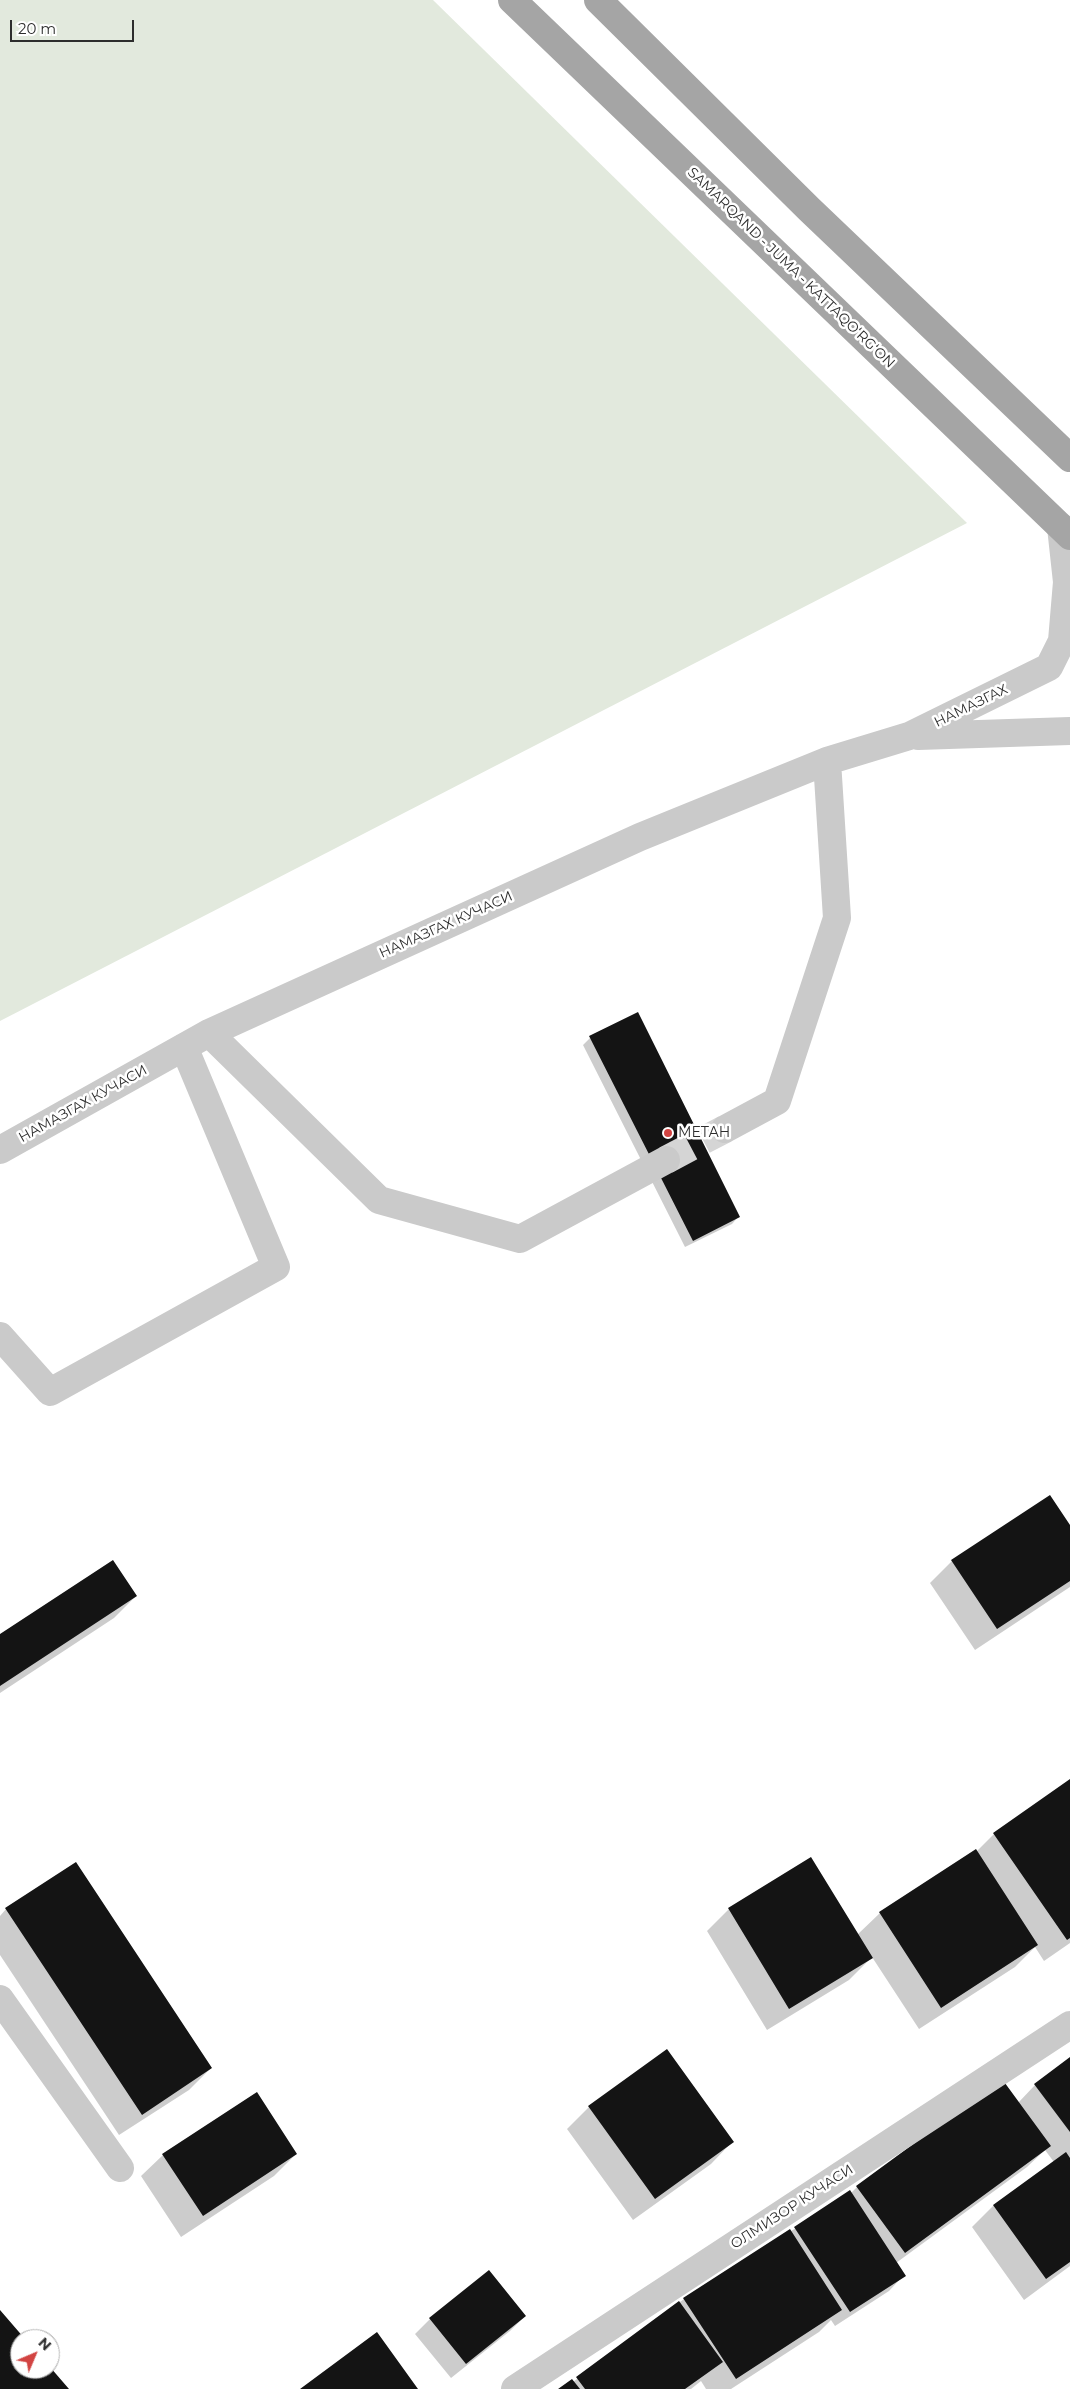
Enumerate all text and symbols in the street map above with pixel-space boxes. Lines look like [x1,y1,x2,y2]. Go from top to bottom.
scale bar [12,10,136,42]
text: 20 m [18,19,56,38]
street label: SAMARQAND - JUMA - KATTAQO‘RG‘ON [684,164,898,372]
street label: НАМАЗГАХ [931,681,1011,731]
street label: НАМАЗГАХ КУЧАСИ [377,888,515,962]
street label: НАМАЗГАХ КУЧАСИ [16,1062,150,1146]
place label: МЕТАН [678,1125,730,1141]
marker: МЕТАН [662,1127,674,1139]
street label: ОЛМИЗОР КУЧАСИ [728,2161,856,2253]
north arrow [10,2329,60,2379]
text: N [35,2334,55,2354]

